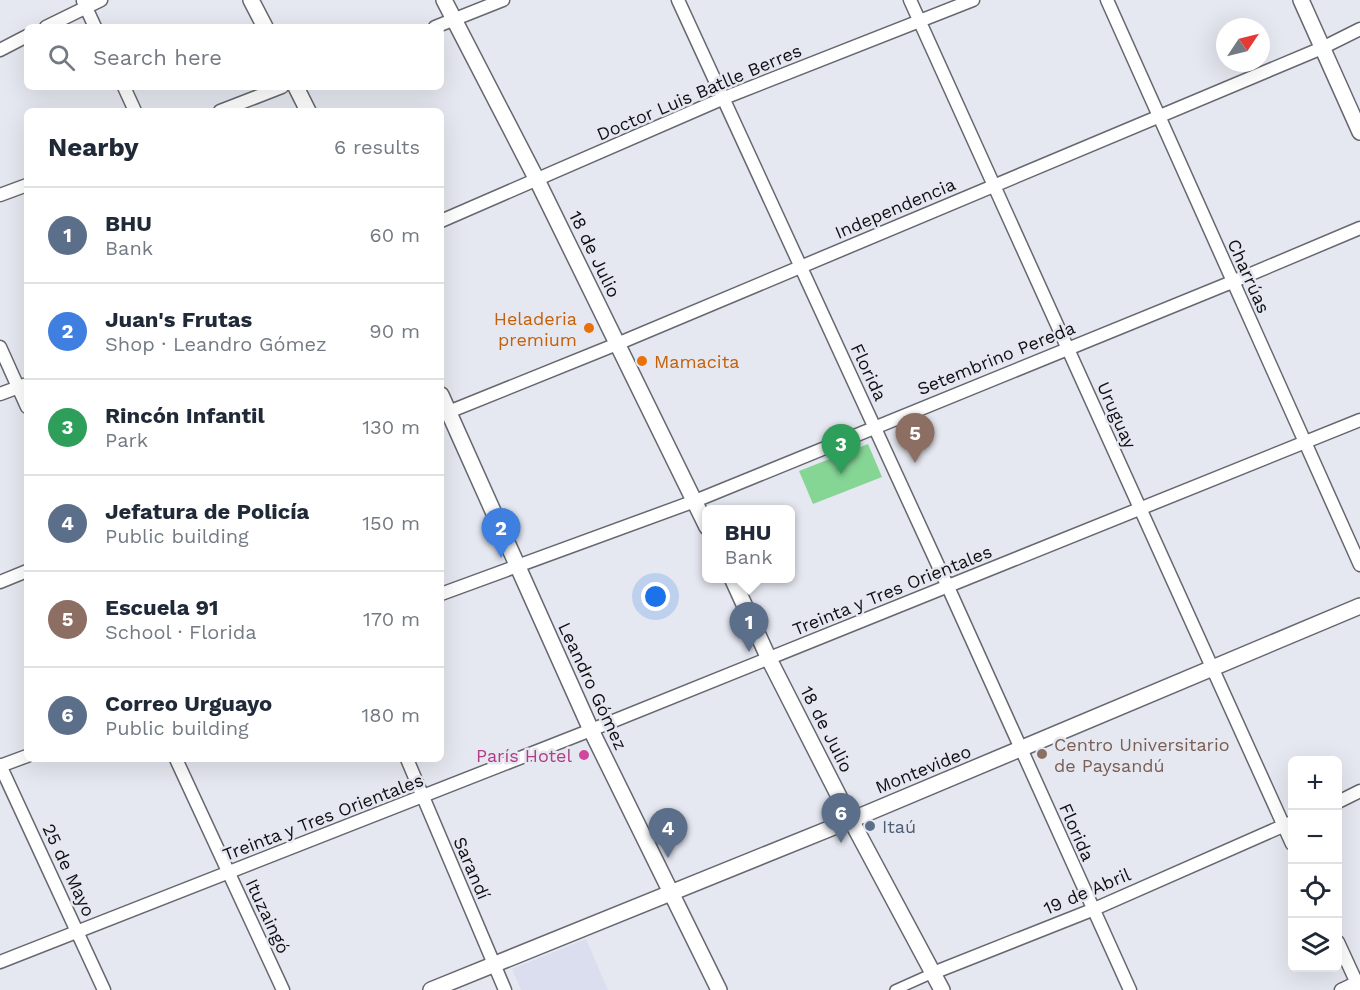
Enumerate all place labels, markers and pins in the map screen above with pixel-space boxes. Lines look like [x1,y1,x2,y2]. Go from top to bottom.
place label: Heladeria premium [494,308,577,350]
marker: Heladeria premium [582,321,596,335]
place label: Mamacita [654,351,739,372]
marker: Mamacita [635,354,649,368]
pin: 5 [896,414,934,463]
pin: 3 [822,424,860,474]
pin: 2 [482,508,520,558]
pin: 1 [730,602,768,652]
place label: Centro Universitario de Paysandú [1054,734,1230,776]
place label: París Hotel [476,745,572,766]
marker: Centro Universitario de Paysandú [1035,747,1049,761]
marker: París Hotel [577,748,591,762]
pin: 6 [822,794,860,843]
pin: 4 [648,808,688,858]
place label: Itaú [882,816,916,837]
marker: Itaú [863,819,877,833]

